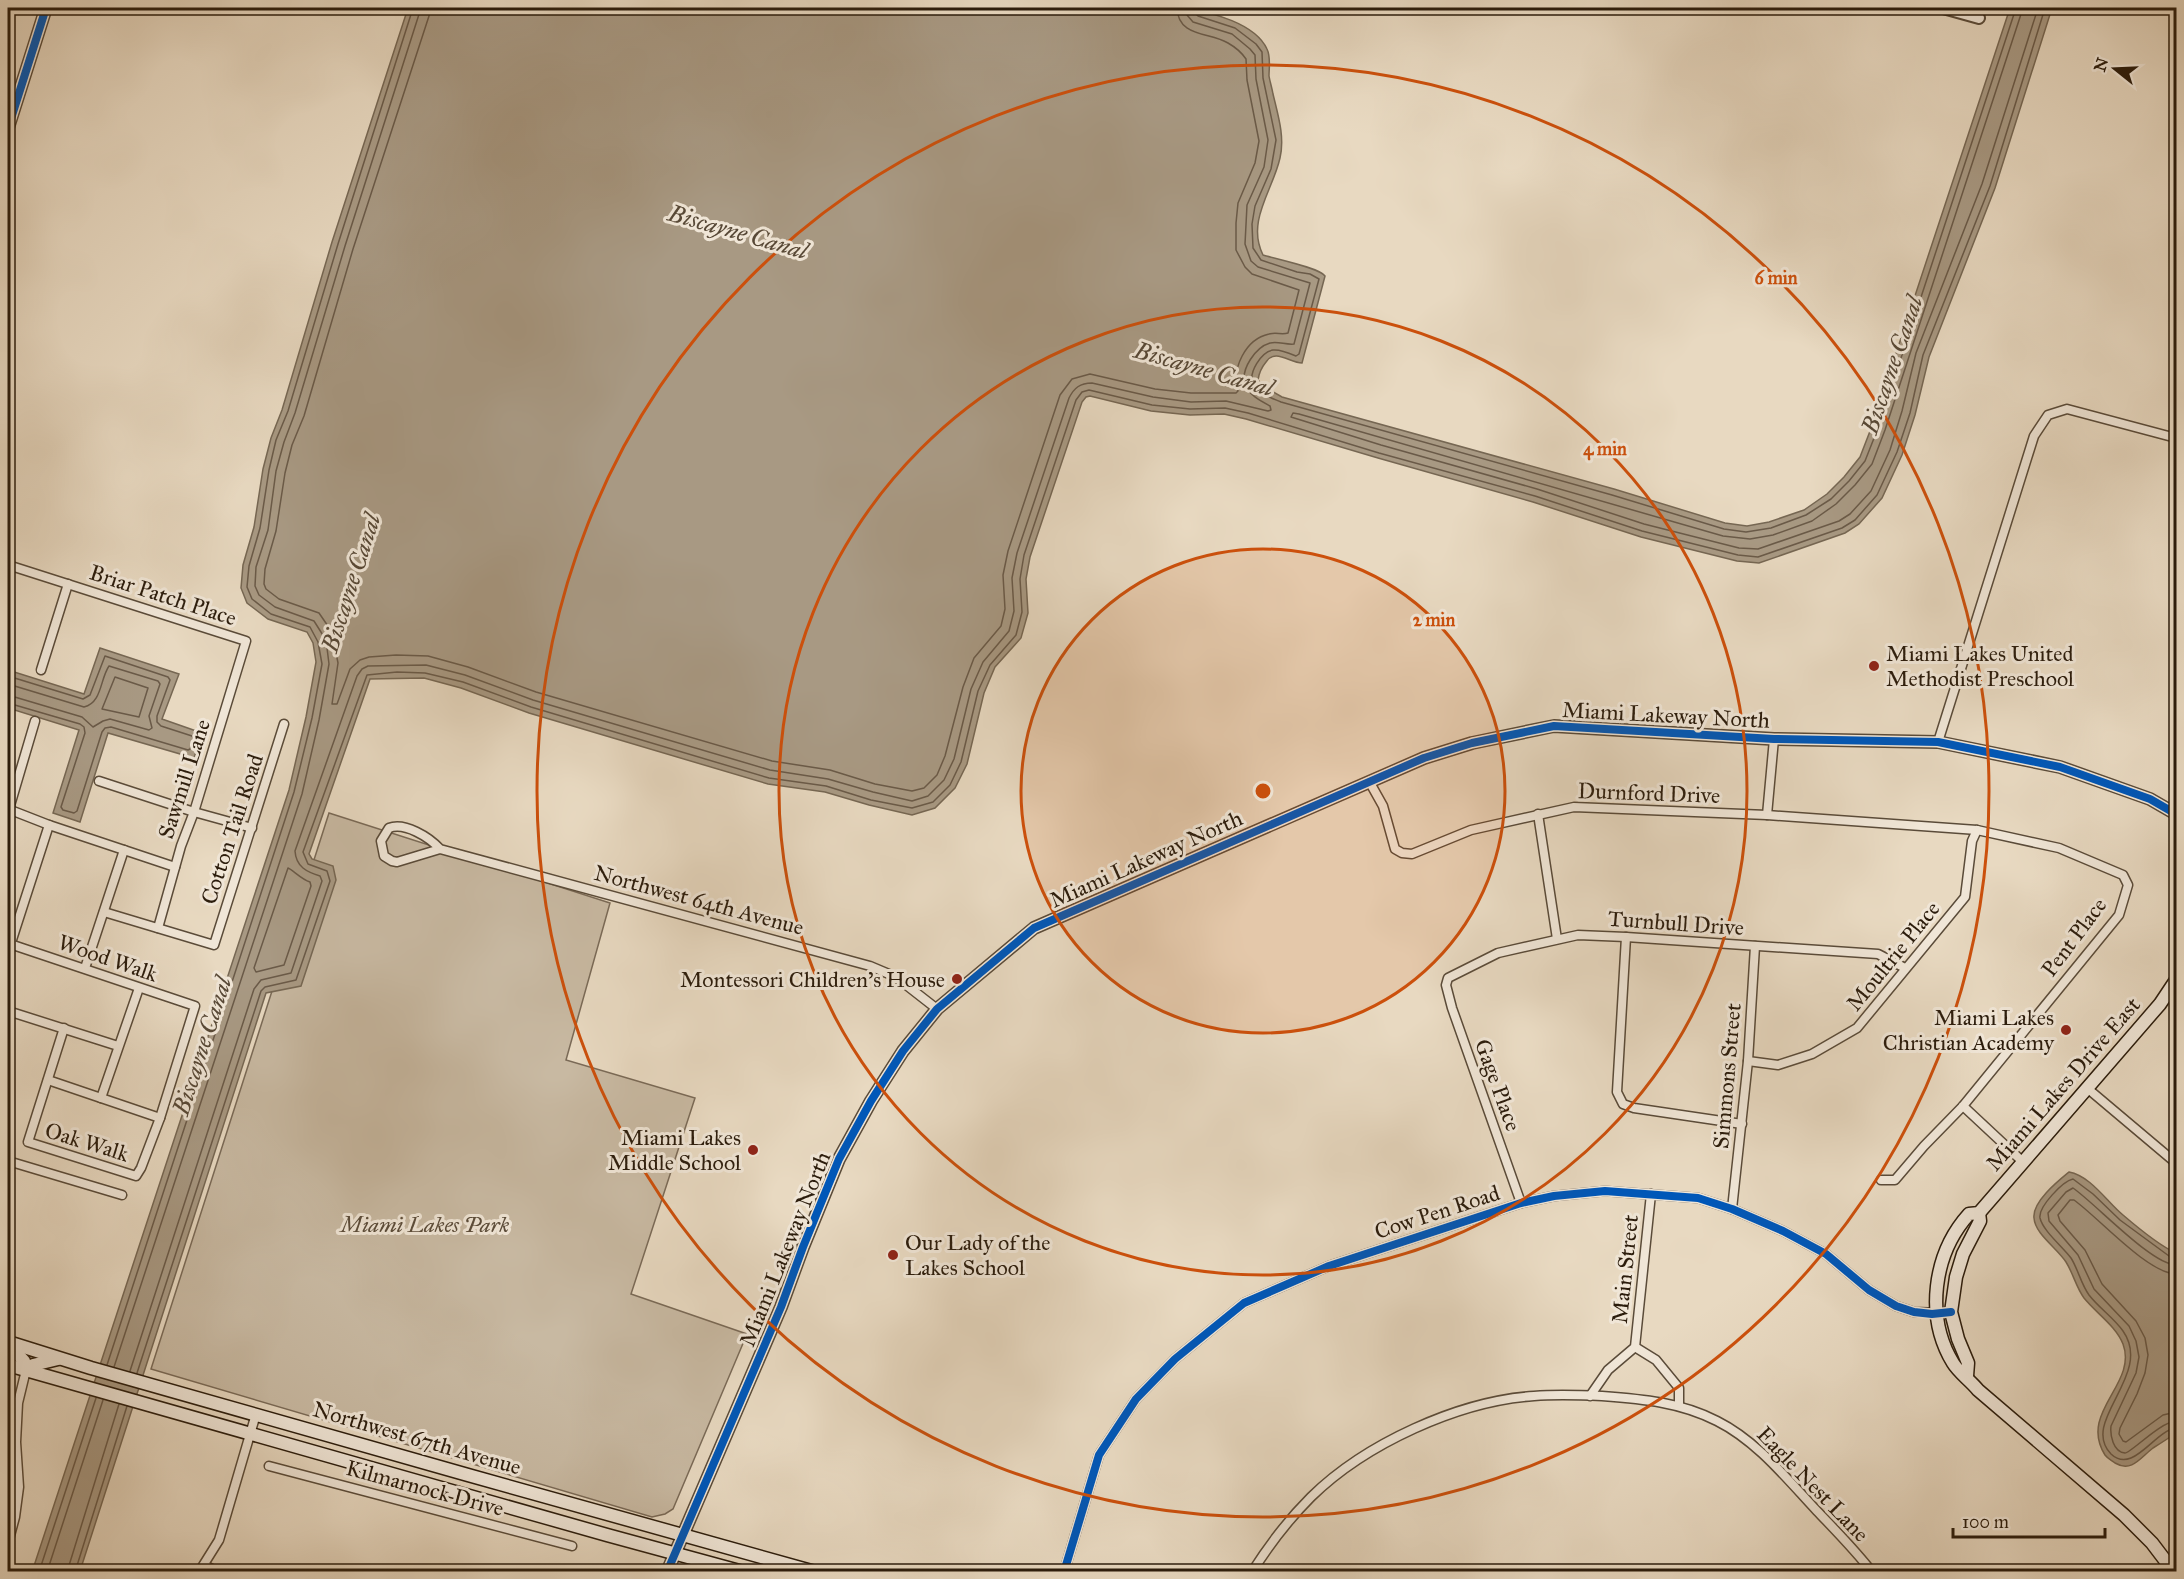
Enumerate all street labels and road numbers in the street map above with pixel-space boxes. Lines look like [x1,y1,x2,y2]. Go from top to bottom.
street label: Briar Patch Place [86,559,240,631]
street label: Miami Lakeway North [1561,696,1771,734]
street label: Sawmill Lane [152,716,216,842]
street label: Cotton Tail Road [195,750,269,908]
street label: Durnford Drive [1577,777,1721,809]
street label: Miami Lakeway North [1045,804,1247,914]
street label: Northwest 64th Avenue [591,859,807,941]
street label: Pent Place [2036,892,2112,982]
street label: Moultrie Place [1841,896,1945,1016]
street label: Turnbull Drive [1607,905,1745,941]
street label: Wood Walk [55,928,162,988]
street label: Miami Lakes Drive East [1980,991,2146,1176]
street label: Simmons Street [1707,1002,1747,1150]
street label: Gage Place [1469,1035,1527,1135]
street label: Oak Walk [42,1116,133,1168]
street label: Miami Lakeway North [733,1147,837,1351]
street label: Cow Pen Road [1371,1179,1503,1245]
street label: Main Street [1606,1213,1644,1325]
street label: Northwest 67th Avenue [310,1395,524,1481]
street label: Eagle Nest Lane [1751,1421,1875,1547]
street label: Kilmarnock Drive [343,1454,507,1522]

